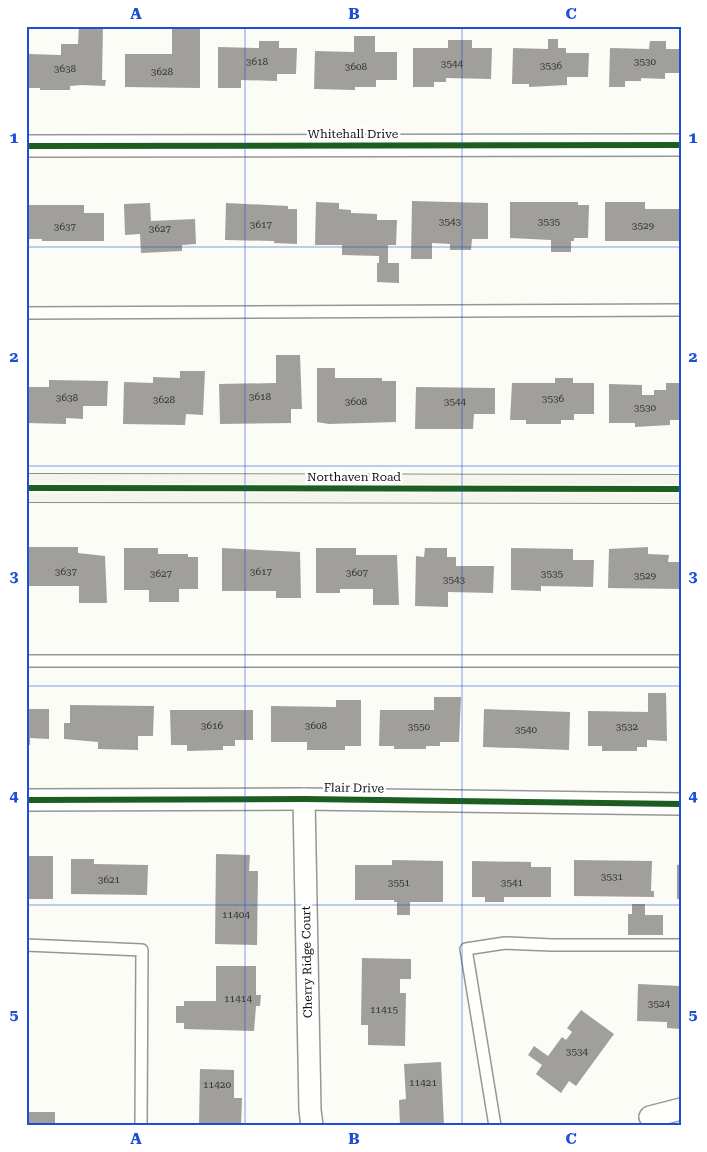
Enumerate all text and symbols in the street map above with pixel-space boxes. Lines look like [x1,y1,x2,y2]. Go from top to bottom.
text: A [130,4,142,23]
text: B [348,4,360,23]
text: C [565,4,577,23]
house number: 3618 [246,56,269,67]
house number: 3530 [634,56,657,67]
house number: 3544 [441,58,464,69]
house number: 3536 [540,60,563,71]
house number: 3608 [345,61,368,72]
house number: 3638 [54,63,77,74]
house number: 3628 [151,66,174,77]
street label: Whitehall Drive [308,127,399,141]
text: 1 [10,128,19,147]
text: 1 [689,128,698,147]
house number: 3543 [439,216,462,227]
house number: 3535 [538,216,561,227]
house number: 3617 [250,219,273,230]
house number: 3529 [632,220,655,231]
house number: 3637 [54,221,77,232]
house number: 3627 [149,223,172,234]
text: 2 [10,347,19,366]
text: 2 [689,347,698,366]
house number: 3618 [249,391,272,402]
house number: 3638 [56,392,79,403]
house number: 3536 [542,393,565,404]
house number: 3628 [153,394,176,405]
house number: 3608 [345,396,368,407]
house number: 3544 [444,396,467,407]
house number: 3530 [634,402,657,413]
street label: Northaven Road [307,470,401,484]
house number: 3637 [55,566,78,577]
house number: 3617 [250,566,273,577]
text: 3 [10,567,19,586]
house number: 3607 [346,567,369,578]
text: 3 [689,567,698,586]
house number: 3627 [150,568,173,579]
house number: 3535 [541,568,564,579]
house number: 3529 [634,570,657,581]
house number: 3543 [443,574,466,585]
house number: 3616 [201,720,224,731]
house number: 3608 [305,720,328,731]
house number: 3550 [408,721,431,732]
house number: 3532 [616,721,639,732]
house number: 3540 [515,724,538,735]
street label: Flair Drive [324,780,385,796]
text: 4 [10,786,19,805]
text: 4 [689,786,698,805]
house number: 3531 [601,871,624,882]
house number: 3621 [98,874,121,885]
house number: 3551 [388,877,411,888]
house number: 3541 [501,877,524,888]
street label: Cherry Ridge Court [299,905,315,1018]
house number: 11404 [222,909,250,920]
house number: 11414 [224,993,252,1004]
house number: 3524 [648,998,671,1009]
house number: 11415 [370,1004,398,1015]
text: 5 [10,1005,19,1024]
text: 5 [689,1005,698,1024]
house number: 3534 [566,1046,589,1057]
house number: 11421 [409,1077,437,1088]
house number: 11420 [203,1079,231,1090]
text: A [130,1129,142,1148]
text: B [348,1129,360,1148]
text: C [565,1129,577,1148]

